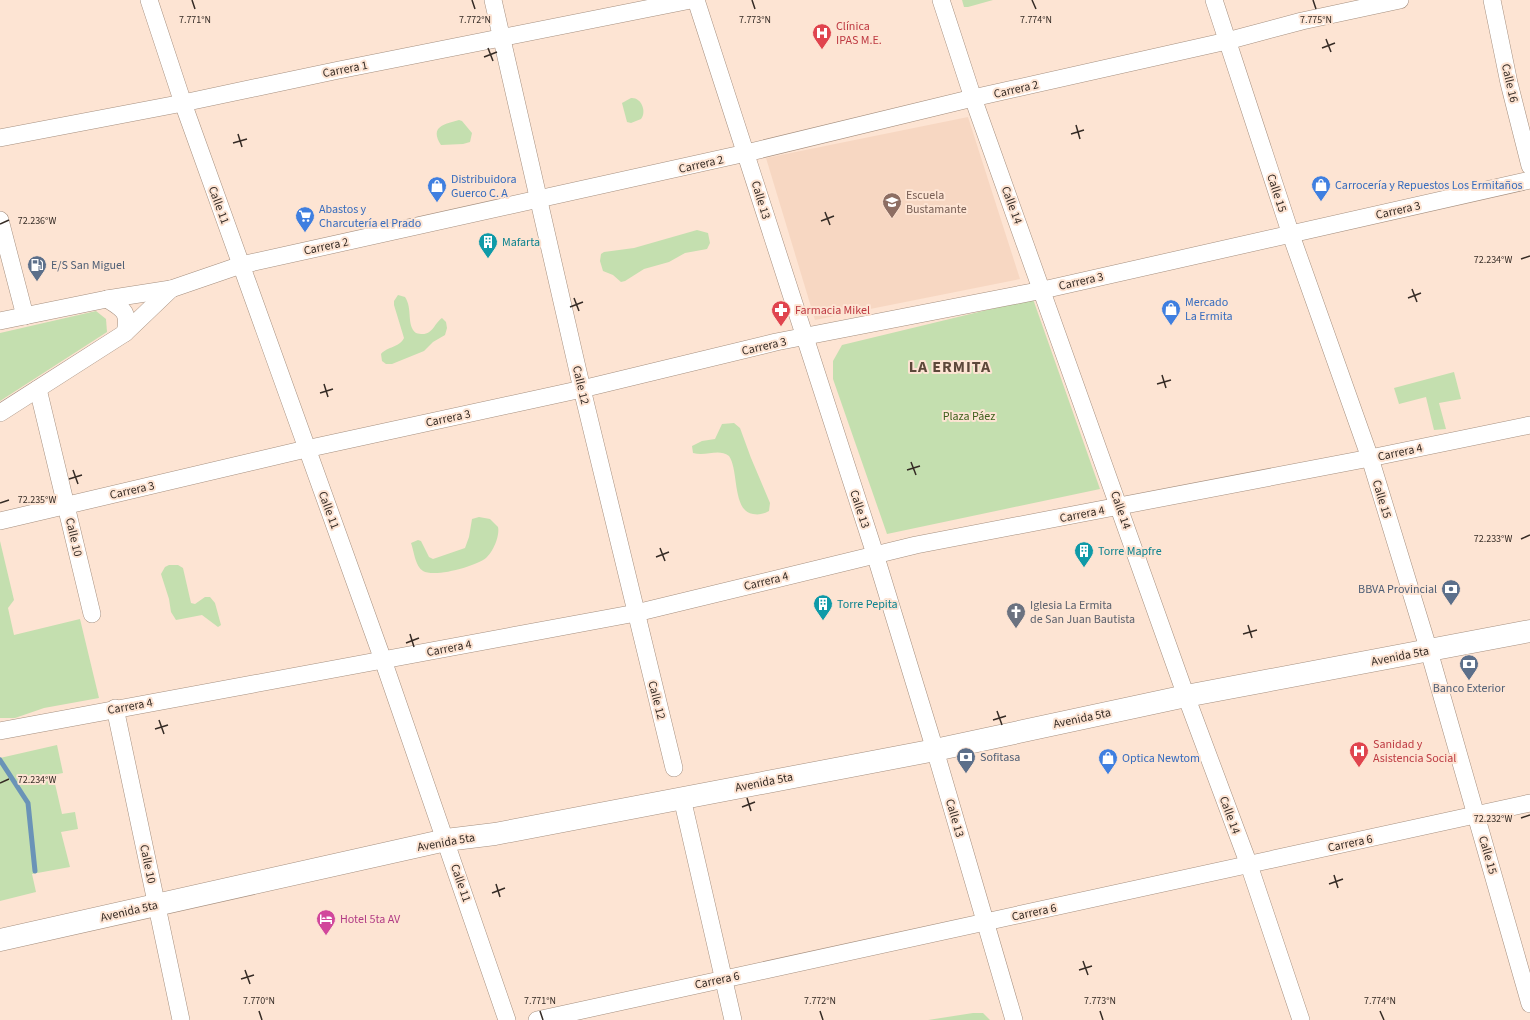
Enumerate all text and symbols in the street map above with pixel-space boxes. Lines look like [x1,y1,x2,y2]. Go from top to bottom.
text: 7.771°N [179,13,211,27]
text: 7.772°N [459,13,491,27]
text: 7.773°N [739,13,771,27]
text: 7.774°N [1020,13,1052,27]
text: 7.775°N [1300,13,1332,27]
place label: Clínica IPAS M.E. [836,18,882,49]
hospital icon: Clínica IPAS M.E. [811,22,833,50]
street label: Carrera 1 [321,57,369,82]
street label: Calle 16 [1497,62,1522,104]
street label: Carrera 2 [992,76,1040,103]
street label: Carrera 2 [677,151,725,178]
place label: Distribuidora Guerco C. A [451,171,517,202]
street label: Calle 15 [1262,172,1291,214]
shop icon: Carrocería y Repuestos Los Ermitaños [1310,174,1332,202]
shop icon: Distribuidora Guerco C. A [426,175,448,203]
place label: Carrocería y Repuestos Los Ermitaños [1335,177,1523,194]
street label: Calle 13 [747,179,774,221]
street label: Calle 11 [204,184,233,227]
street label: Calle 14 [997,184,1026,227]
place label: Escuela Bustamante [906,187,967,218]
school or university icon: Escuela Bustamante [881,191,903,219]
street label: Carrera 3 [1374,197,1422,224]
place label: Abastos y Charcutería el Prado [319,201,421,232]
supermarket icon: Abastos y Charcutería el Prado [294,205,316,233]
text: 72.236°W [18,214,56,228]
building icon: Mafarta [477,231,499,259]
street label: Carrera 2 [302,233,350,260]
place label: Mafarta [502,234,540,251]
text: 72.234°W [1474,253,1512,267]
fuel station icon: E/S San Miguel [26,254,48,282]
place label: E/S San Miguel [51,257,125,274]
street label: Carrera 3 [1057,268,1105,295]
place label: Mercado La Ermita [1185,294,1233,325]
shop icon: Mercado La Ermita [1160,298,1182,326]
pharmacy icon: Farmacia Mikel [770,299,792,327]
place label: Farmacia Mikel [795,302,870,319]
street label: Carrera 3 [740,333,788,360]
district label: LA ERMITA [909,356,991,378]
street label: Calle 12 [568,364,593,406]
street label: Carrera 3 [424,405,472,432]
park label: Plaza Páez [943,408,995,425]
street label: Carrera 4 [1376,439,1424,466]
street label: Carrera 3 [108,477,156,504]
street label: Calle 15 [1368,478,1395,520]
street label: Calle 13 [845,488,874,530]
street label: Calle 11 [314,489,343,532]
street label: Calle 14 [1106,489,1135,532]
text: 72.235°W [18,493,56,507]
street label: Carrera 4 [1058,502,1106,527]
street label: Calle 10 [61,516,86,558]
text: 72.233°W [1474,532,1512,546]
building icon: Torre Mapfre [1073,540,1095,568]
place label: Torre Mapfre [1098,543,1162,560]
street label: Carrera 4 [742,568,790,595]
bank icon: BBVA Provincial [1440,578,1462,606]
place label: BBVA Provincial [1358,581,1437,598]
building icon: Torre Pepita [812,593,834,621]
place label: Torre Pepita [837,596,898,613]
place label: Iglesia La Ermita de San Juan Bautista [1030,597,1135,628]
church icon: Iglesia La Ermita de San Juan Bautista [1005,601,1027,629]
street label: Carrera 4 [425,636,473,661]
street label: Avenida 5ta [1370,643,1430,670]
bank icon: Banco Exterior [1458,653,1480,681]
street label: Calle 12 [644,679,670,721]
place label: Banco Exterior [1433,680,1506,697]
street label: Carrera 4 [106,694,154,719]
street label: Avenida 5ta [1052,704,1112,733]
place label: Sanidad y Asistencia Social [1373,736,1456,767]
hospital icon: Sanidad y Asistencia Social [1348,740,1370,768]
bank icon: Sofitasa [955,746,977,774]
shop icon: Optica Newtom [1097,747,1119,775]
place label: Sofitasa [980,749,1020,766]
place label: Optica Newtom [1122,750,1200,767]
street label: Avenida 5ta [734,769,794,796]
text: 72.234°W [18,773,56,787]
street label: Calle 14 [1215,794,1244,837]
street label: Calle 13 [941,797,968,839]
text: 72.232°W [1474,812,1512,826]
street label: Avenida 5ta [416,829,476,856]
street label: Carrera 6 [1326,830,1374,857]
street label: Calle 15 [1474,834,1501,876]
street label: Calle 10 [135,843,160,885]
street label: Calle 11 [446,862,475,905]
street label: Avenida 5ta [99,897,159,926]
street label: Carrera 6 [1010,899,1058,926]
hotel icon: Hotel 5ta AV [315,908,337,936]
place label: Hotel 5ta AV [340,911,401,928]
street label: Carrera 6 [693,967,741,994]
text: 7.770°N [243,994,275,1008]
text: 7.771°N [524,994,556,1008]
text: 7.772°N [804,994,836,1008]
text: 7.773°N [1084,994,1116,1008]
text: 7.774°N [1364,994,1396,1008]

